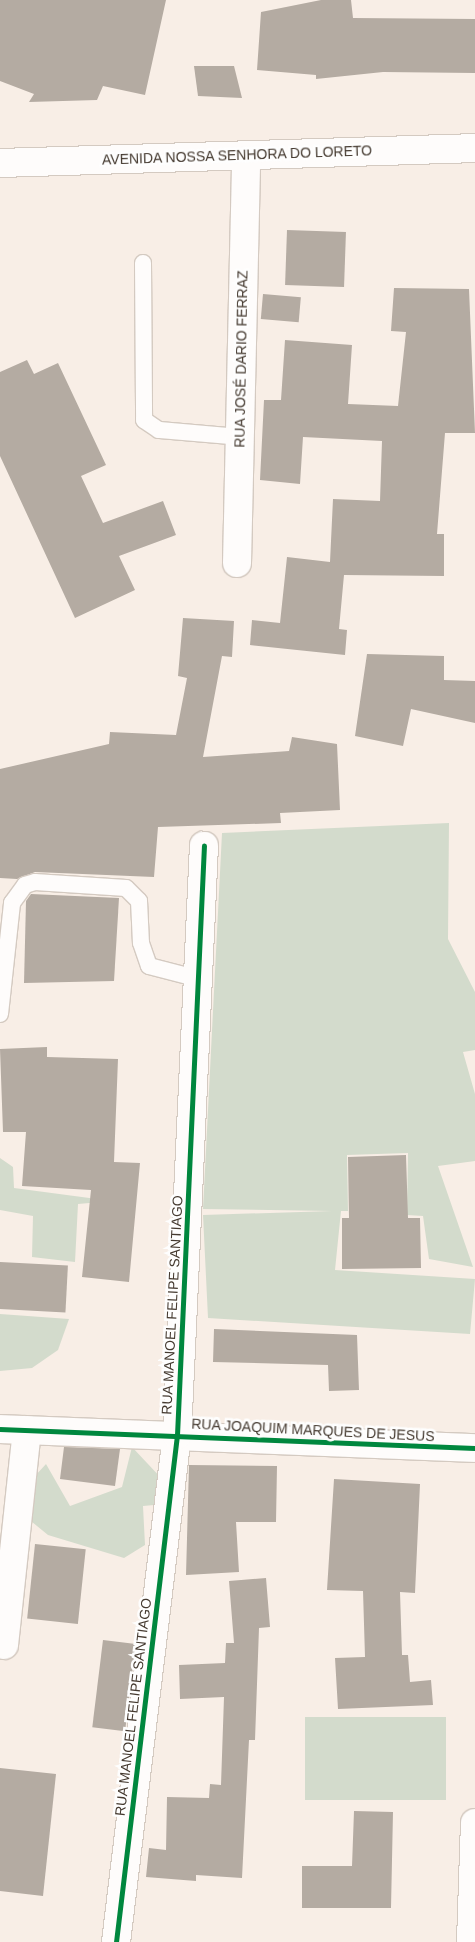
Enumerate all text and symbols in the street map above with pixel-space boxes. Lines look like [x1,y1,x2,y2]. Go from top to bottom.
street label: AVENIDA NOSSA SENHORA DO LORETO [101,142,373,168]
street label: RUA JOSÉ DARIO FERRAZ [231,270,251,448]
street label: RUA MANOEL FELIPE SANTIAGO [158,1194,186,1416]
street label: RUA JOAQUIM MARQUES DE JESUS [191,1415,435,1445]
street label: RUA MANOEL FELIPE SANTIAGO [111,1596,155,1818]

